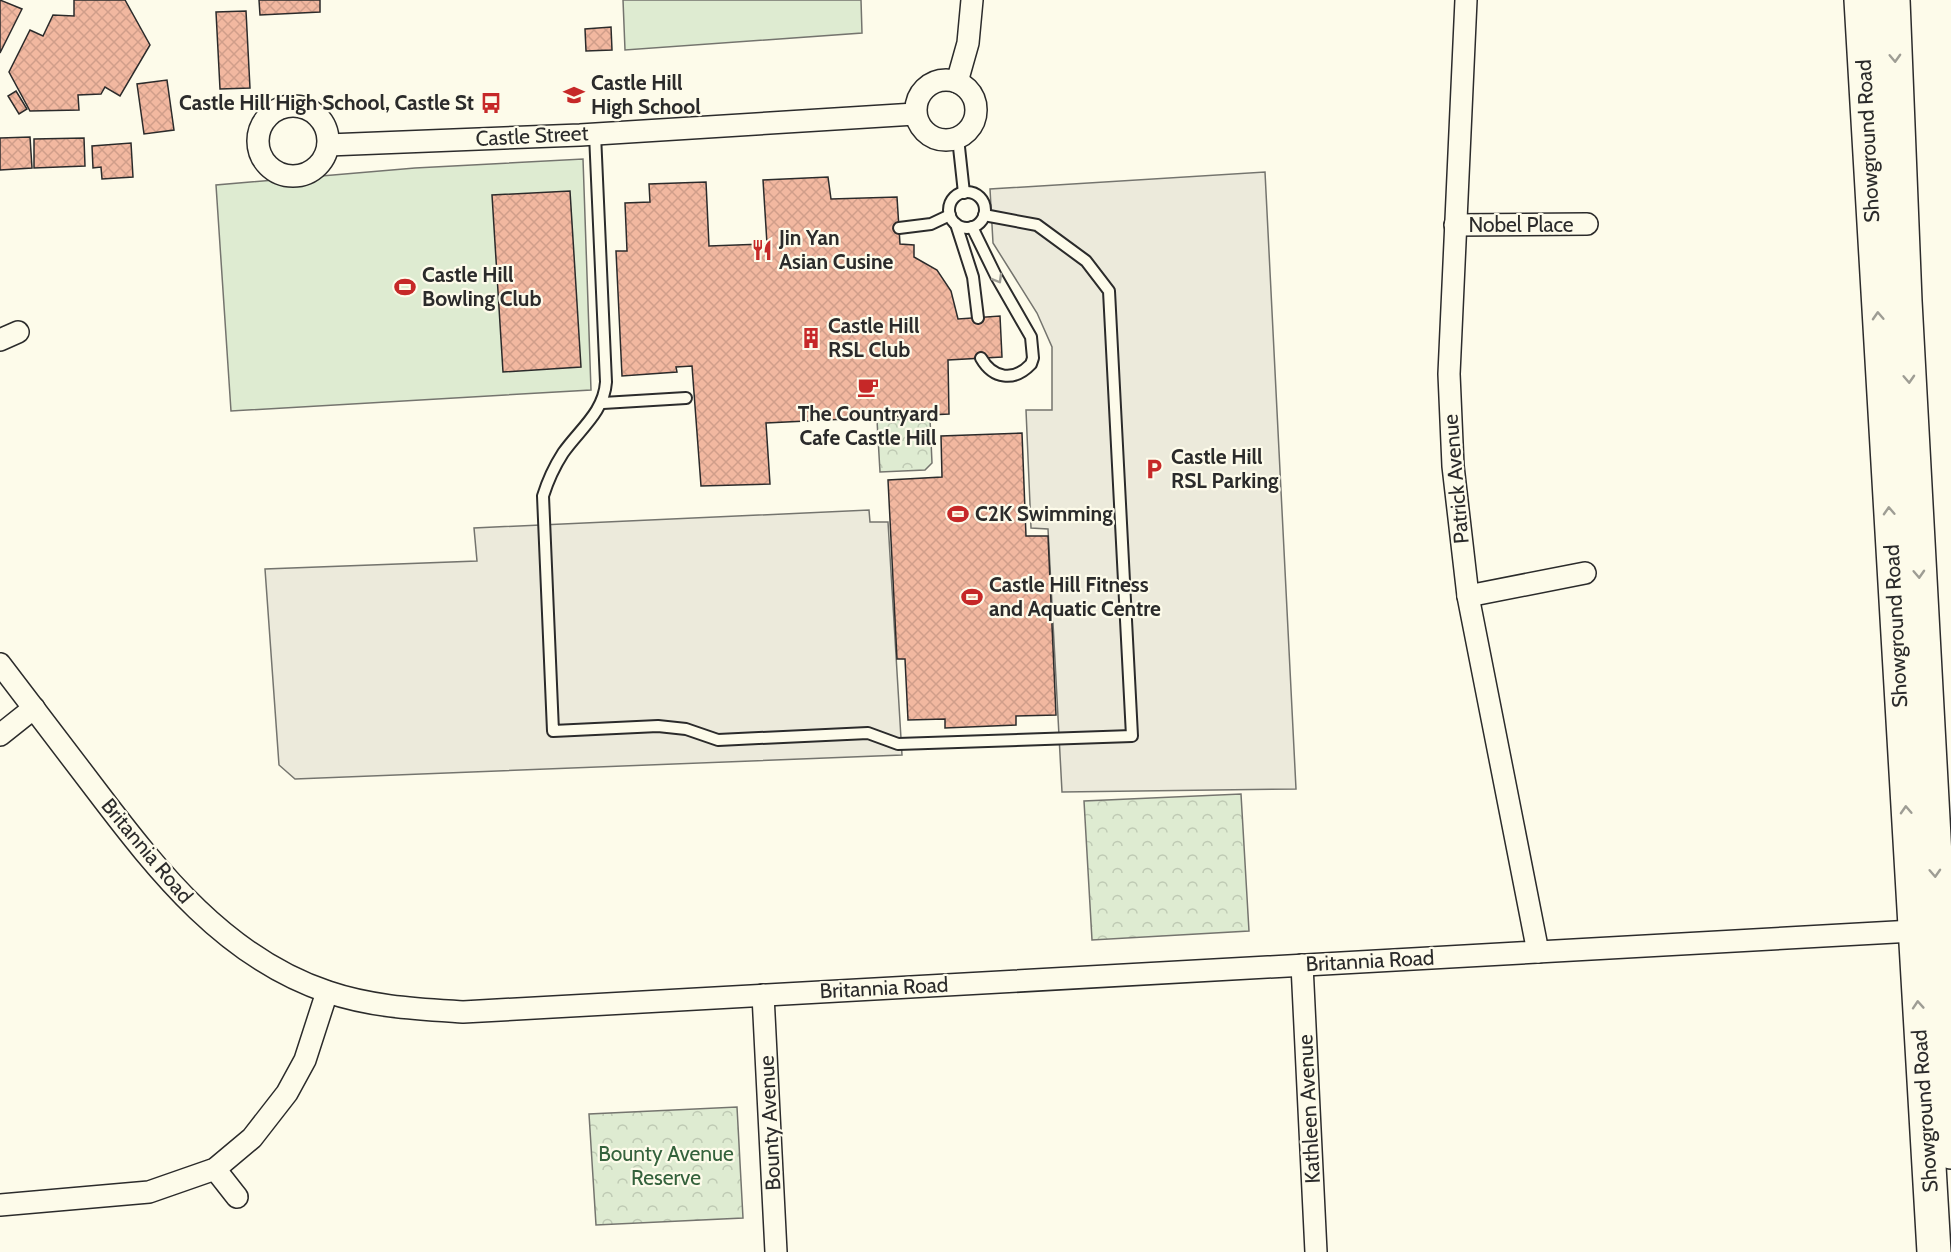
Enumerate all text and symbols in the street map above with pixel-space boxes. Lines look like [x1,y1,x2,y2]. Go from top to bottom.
one-way arrow [1889,54,1902,63]
street label: Showground Road [1851,59,1884,223]
place label: Castle Hill High School [591,70,701,119]
school or university icon: Castle Hill High School [562,83,586,107]
place label: Castle Hill High School, Castle St [179,90,474,115]
bus stop icon: Castle Hill High School, Castle St [479,91,503,115]
street label: Castle Street [475,120,589,151]
street label: Nobel Place [1468,212,1574,237]
place label: Jin Yan Asian Cusine [778,225,893,274]
restaurant icon: Jin Yan Asian Cusine [750,238,774,262]
place label: Castle Hill Bowling Club [422,262,541,311]
one-way arrow [991,273,1002,284]
sports icon: Castle Hill Bowling Club [393,275,417,299]
one-way arrow [1872,312,1885,321]
place label: Castle Hill RSL Club [828,313,920,362]
building icon: Castle Hill RSL Club [799,326,823,350]
cafe icon: The Countryard Cafe Castle Hill [856,375,880,399]
one-way arrow [1902,375,1915,384]
place label: The Countryard Cafe Castle Hill [798,401,938,450]
street label: Patrick Avenue [1437,413,1474,545]
place label: Castle Hill RSL Parking [1171,444,1279,493]
parking icon: Castle Hill RSL Parking [1142,457,1166,481]
place label: C2K Swimming [975,501,1113,526]
sports icon: C2K Swimming [946,502,970,526]
one-way arrow [1883,506,1896,515]
street label: Showground Road [1879,544,1912,708]
one-way arrow [1913,569,1926,578]
place label: Castle Hill Fitness and Aquatic Centre [989,572,1161,621]
sports icon: Castle Hill Fitness and Aquatic Centre [960,585,984,609]
street label: Britannia Road [96,793,198,908]
one-way arrow [1900,806,1913,815]
one-way arrow [1929,869,1942,878]
street label: Britannia Road [1305,945,1435,976]
street label: Britannia Road [819,972,949,1003]
one-way arrow [1911,1000,1924,1009]
street label: Showground Road [1906,1029,1943,1193]
street label: Kathleen Avenue [1292,1033,1325,1184]
street label: Bounty Avenue [753,1054,786,1191]
park label: Bounty Avenue Reserve [598,1141,734,1190]

